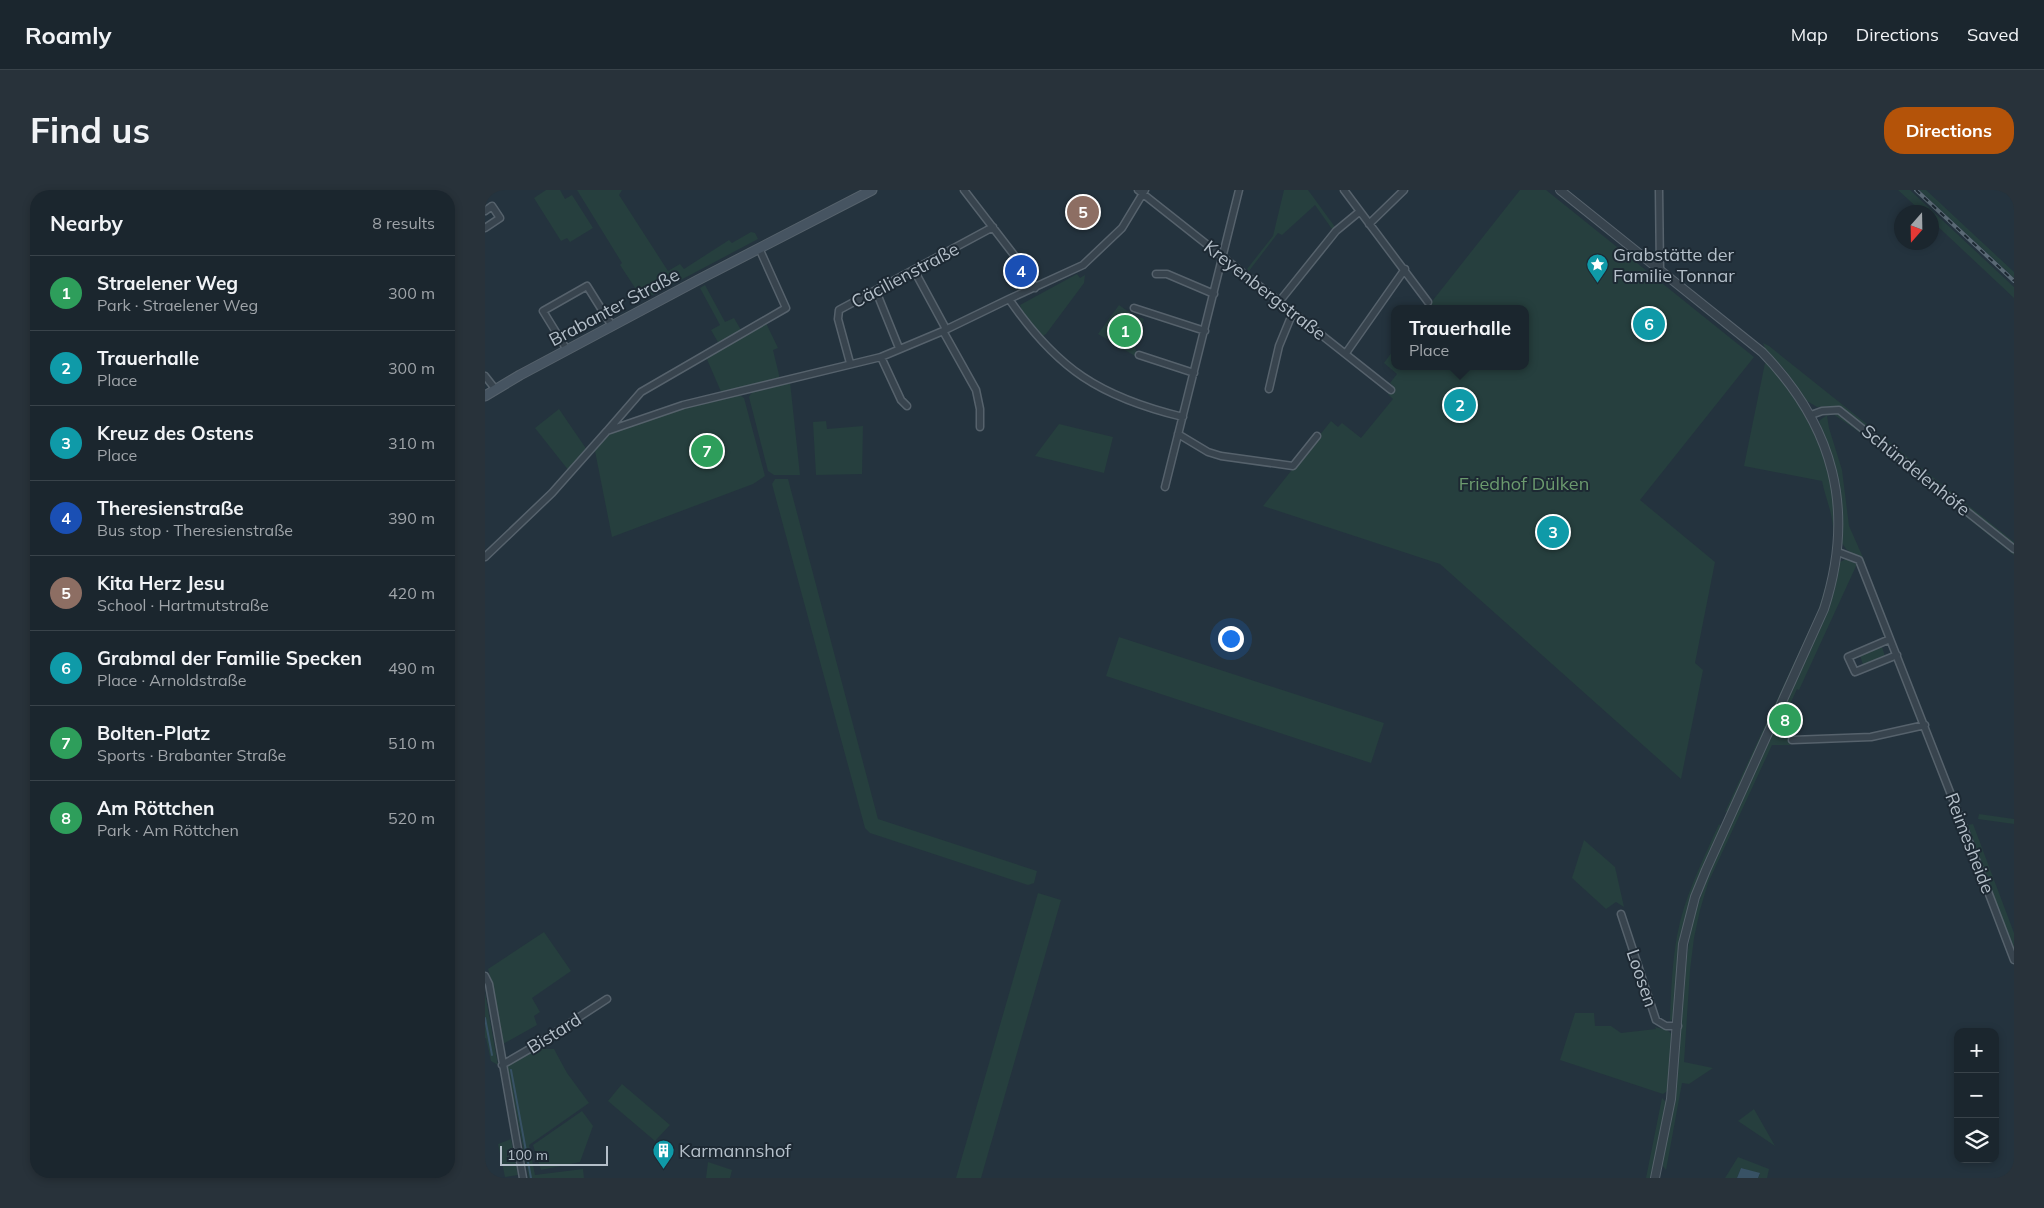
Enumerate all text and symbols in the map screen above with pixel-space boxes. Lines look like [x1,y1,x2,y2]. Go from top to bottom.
text: Roamly [25,20,112,50]
text: Map [1791,23,1828,46]
text: Directions [1856,23,1939,46]
text: Saved [1967,23,2019,46]
button: Directions [1884,107,2014,154]
text: Find us [30,108,150,152]
pin: 5 [1067,193,1099,231]
north arrow [1894,205,1939,250]
text: Nearby [50,210,123,236]
text: 8 results [372,213,435,233]
street label: Kreyenbergstraße [1199,235,1331,345]
street label: Cäcilienstraße [847,237,963,313]
place label: Grabstätte der Familie Tonnar [1613,243,1735,287]
pin: 4 [1005,252,1037,290]
place icon: Grabstätte der Familie Tonnar [1585,252,1609,283]
street label: Brabanter Straße [545,263,683,351]
text: Straelener Weg [97,271,238,295]
text: 1 [61,283,71,303]
text: 300 m [388,283,435,303]
text: Park · Straelener Weg [97,295,258,315]
popup [1391,305,1529,370]
pin: 6 [1633,305,1665,343]
pin: 1 [1109,312,1141,350]
text: Trauerhalle [1409,316,1511,340]
text: Place [1409,340,1449,360]
text: Trauerhalle [97,346,199,370]
text: 2 [61,358,71,378]
text: 300 m [388,358,435,378]
text: Place [97,370,137,390]
pin: 2 [1444,386,1476,424]
street label: Schündelenhöfe [1857,419,1975,521]
text: Kreuz des Ostens [97,421,254,445]
pin: 7 [691,432,723,470]
text: 3 [61,433,71,453]
text: 310 m [388,433,435,453]
text: Place [97,445,137,465]
park label: Friedhof Dülken [1459,472,1589,495]
text: Theresienstraße [97,496,244,520]
text: 4 [61,508,71,528]
text: 390 m [388,508,435,528]
pin: 3 [1537,513,1569,551]
text: Bus stop · Theresienstraße [97,520,293,540]
text: Kita Herz Jesu [97,571,225,595]
text: 5 [61,583,71,603]
text: 420 m [388,583,435,603]
text: School · Hartmutstraße [97,595,269,615]
your location [1218,626,1244,652]
text: Grabmal der Familie Specken [97,646,362,670]
text: 6 [61,658,71,678]
text: 490 m [388,658,435,678]
text: Place · Arnoldstraße [97,670,246,690]
pin: 8 [1769,701,1801,739]
text: Bolten-Platz [97,721,210,745]
text: 7 [61,733,71,753]
text: 510 m [388,733,435,753]
text: Sports · Brabanter Straße [97,745,286,765]
street label: Reimesheide [1940,789,2000,897]
text: Am Röttchen [97,796,214,820]
text: 8 [61,808,71,828]
text: 520 m [388,808,435,828]
text: Park · Am Röttchen [97,820,239,840]
street label: Loosen [1621,946,1663,1010]
street label: Bistard [523,1007,585,1059]
map controls [1954,1028,1999,1163]
button: + [1954,1028,1999,1073]
button: − [1954,1073,1999,1118]
button: layers [1954,1118,1999,1163]
building icon: Karmannshof [651,1138,675,1169]
place label: Karmannshof [679,1139,792,1162]
scale bar [500,1143,607,1166]
text: 100 m [507,1146,548,1164]

